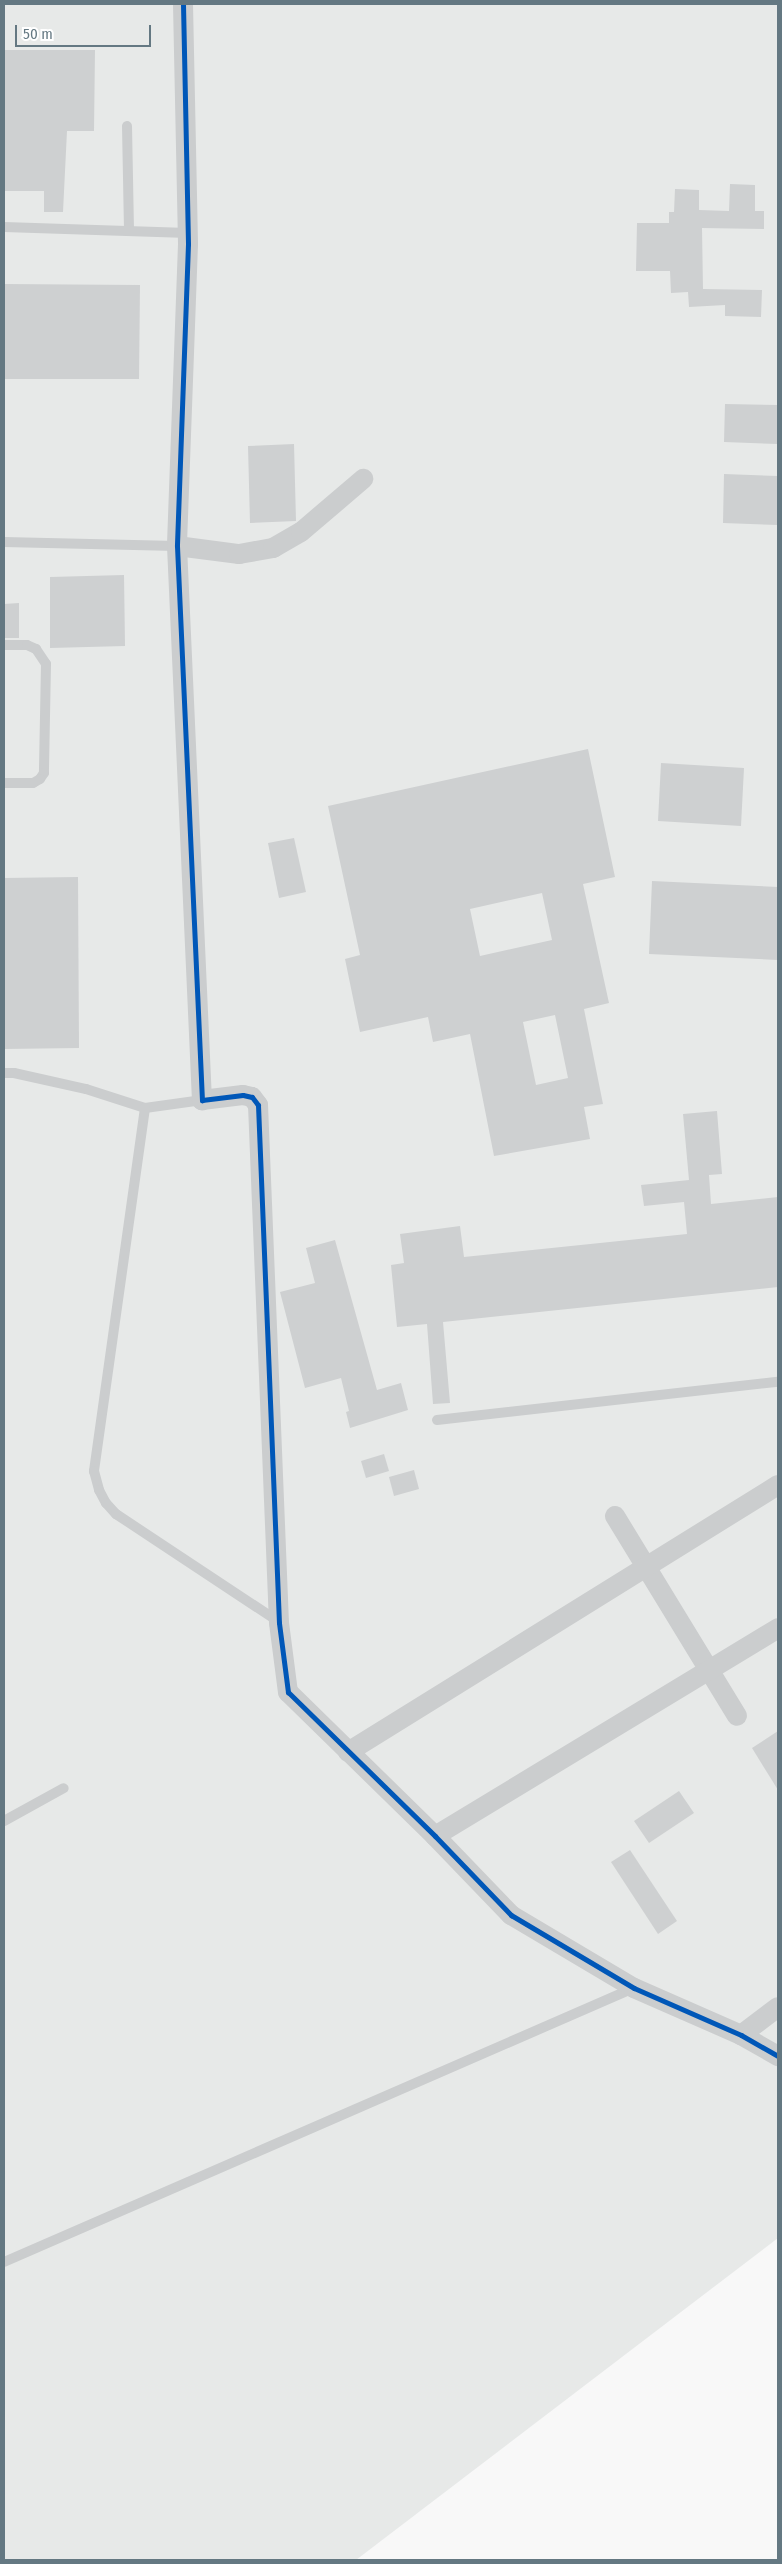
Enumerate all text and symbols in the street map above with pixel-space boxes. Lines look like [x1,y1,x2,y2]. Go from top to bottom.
scale bar [18,15,154,47]
text: 50 m [23,25,53,43]

